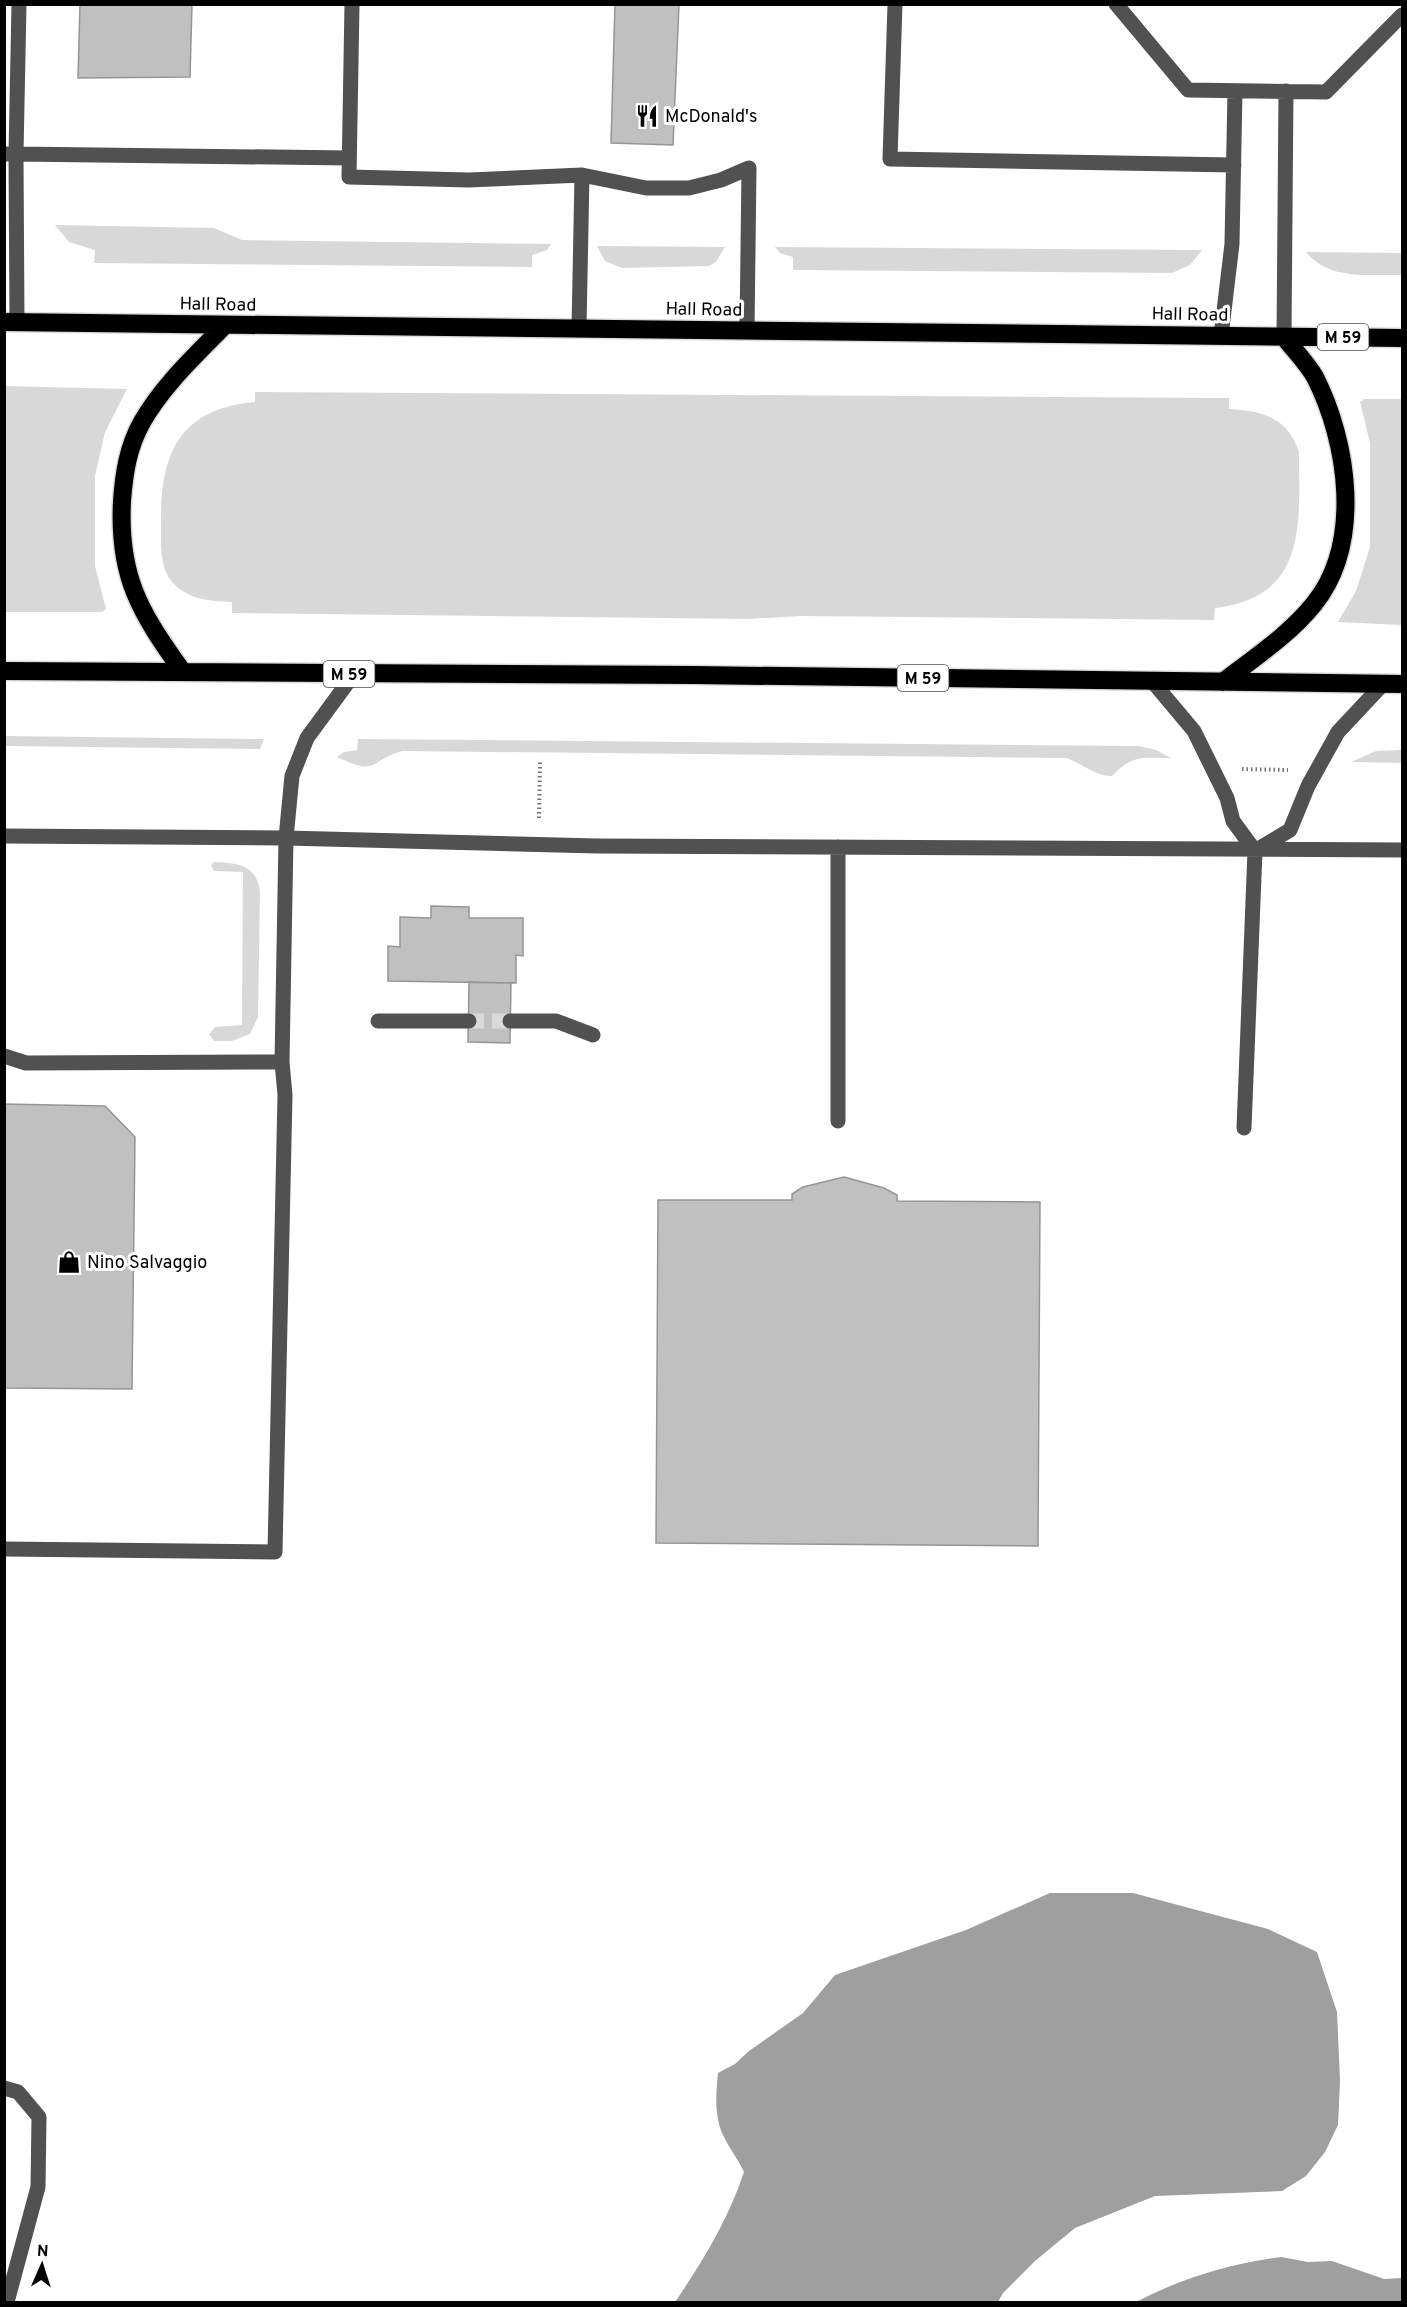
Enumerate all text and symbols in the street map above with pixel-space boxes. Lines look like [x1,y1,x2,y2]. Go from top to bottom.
restaurant icon: McDonald's [634,103,660,129]
place label: McDonald's [665,106,757,129]
street label: Hall Road [179,293,257,318]
street label: Hall Road [665,298,743,323]
street label: Hall Road [1151,303,1229,328]
road number: M 59 [1318,324,1368,350]
road number: M 59 [324,661,374,687]
road number: M 59 [898,665,948,691]
shop icon: Nino Salvaggio [56,1249,82,1275]
place label: Nino Salvaggio [87,1252,207,1275]
north arrow [12,2235,72,2295]
text: N [36,2242,49,2262]

